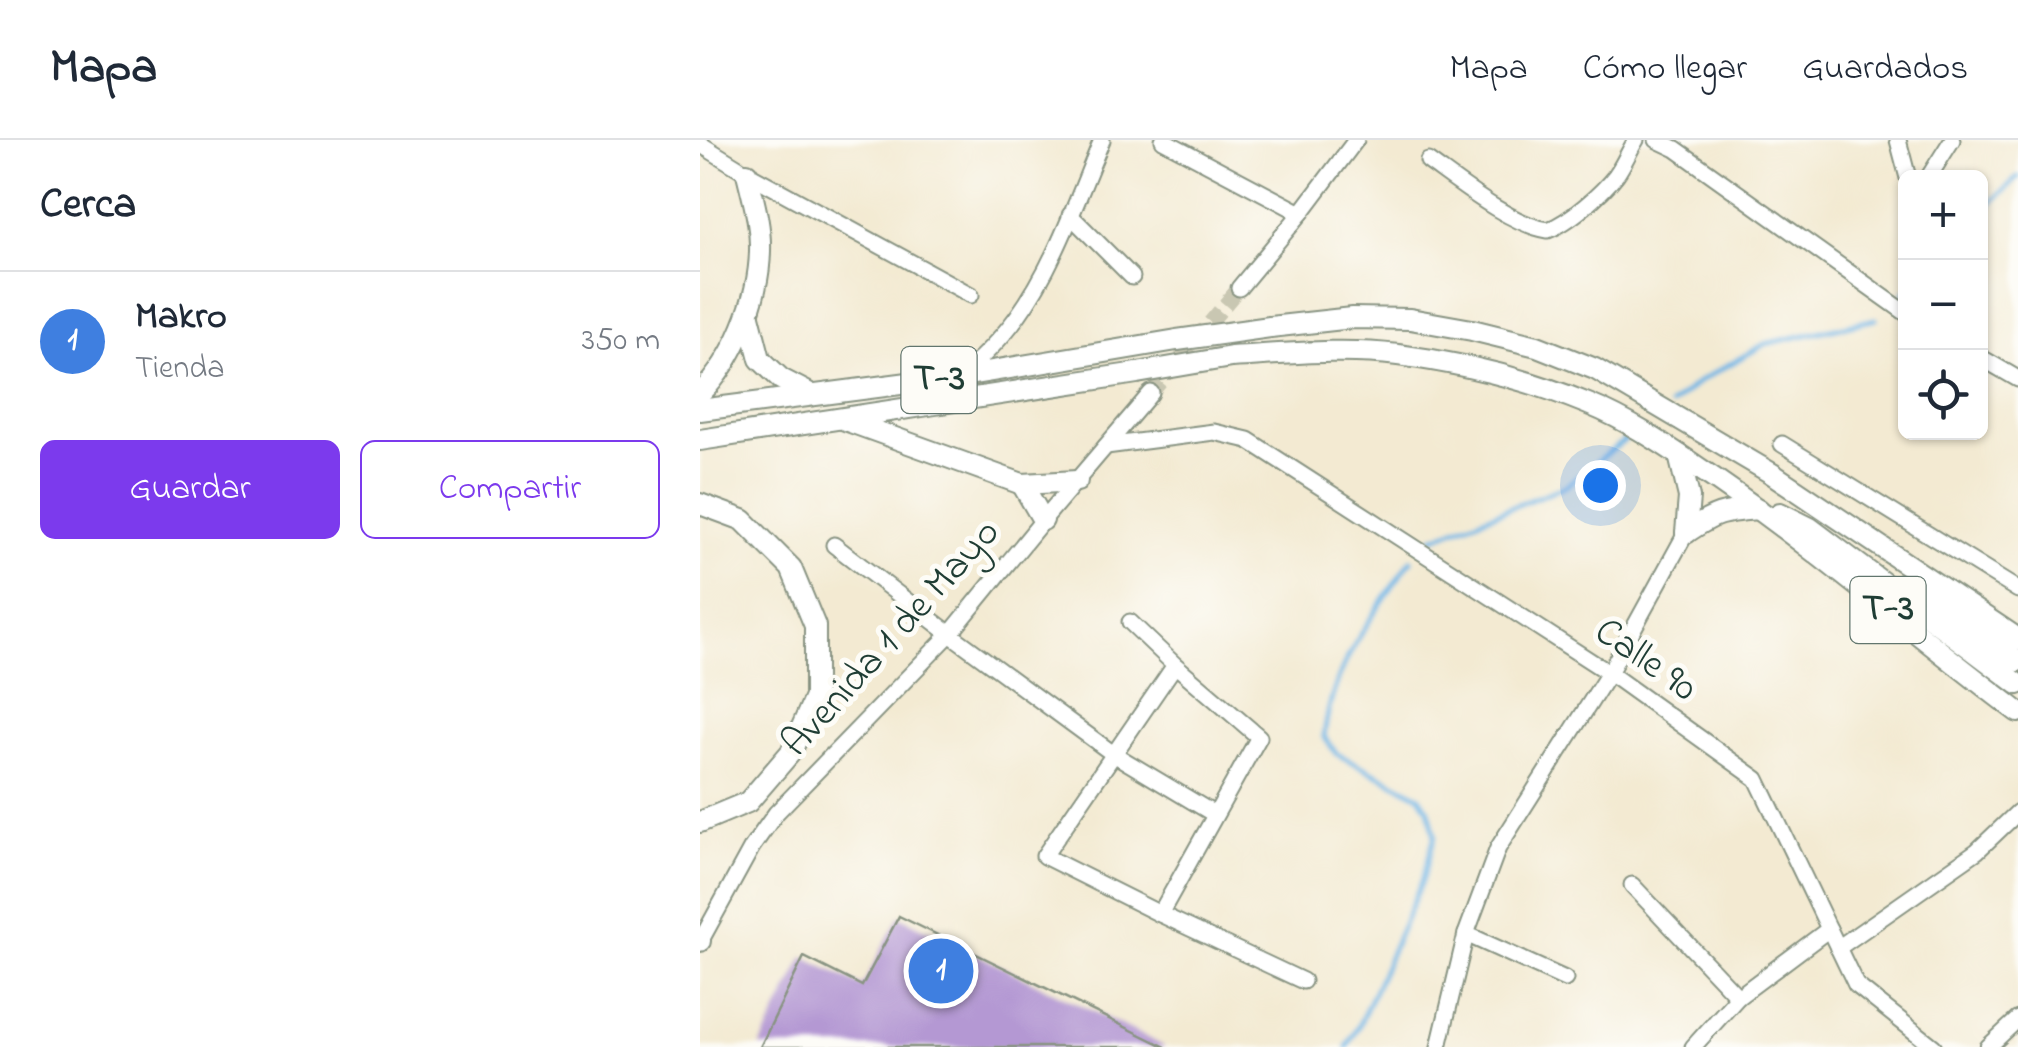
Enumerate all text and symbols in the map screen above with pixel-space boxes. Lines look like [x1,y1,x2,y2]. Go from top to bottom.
text: Mapa [50,34,157,104]
text: Mapa [1450,44,1528,95]
text: Cómo llegar [1583,44,1747,95]
text: Guardados [1802,44,1968,95]
map controls [1898,170,1988,440]
button: + [1898,170,1988,260]
text: Cerca [40,175,136,236]
button: − [1898,260,1988,350]
text: Makro [135,290,227,346]
text: 1 [67,318,78,365]
text: 350 m [582,318,660,365]
text: Tienda [135,346,224,393]
road number: T-3 [902,347,976,413]
button: locate [1898,350,1988,440]
button: Guardar [40,440,340,539]
button: Compartir [360,440,660,539]
your location [1575,460,1626,511]
street label: Avenida 1 de Mayo [769,507,1015,771]
road number: T-3 [1850,577,1926,643]
street label: Calle 90 [1581,604,1709,718]
pin: 1 [908,934,974,1008]

